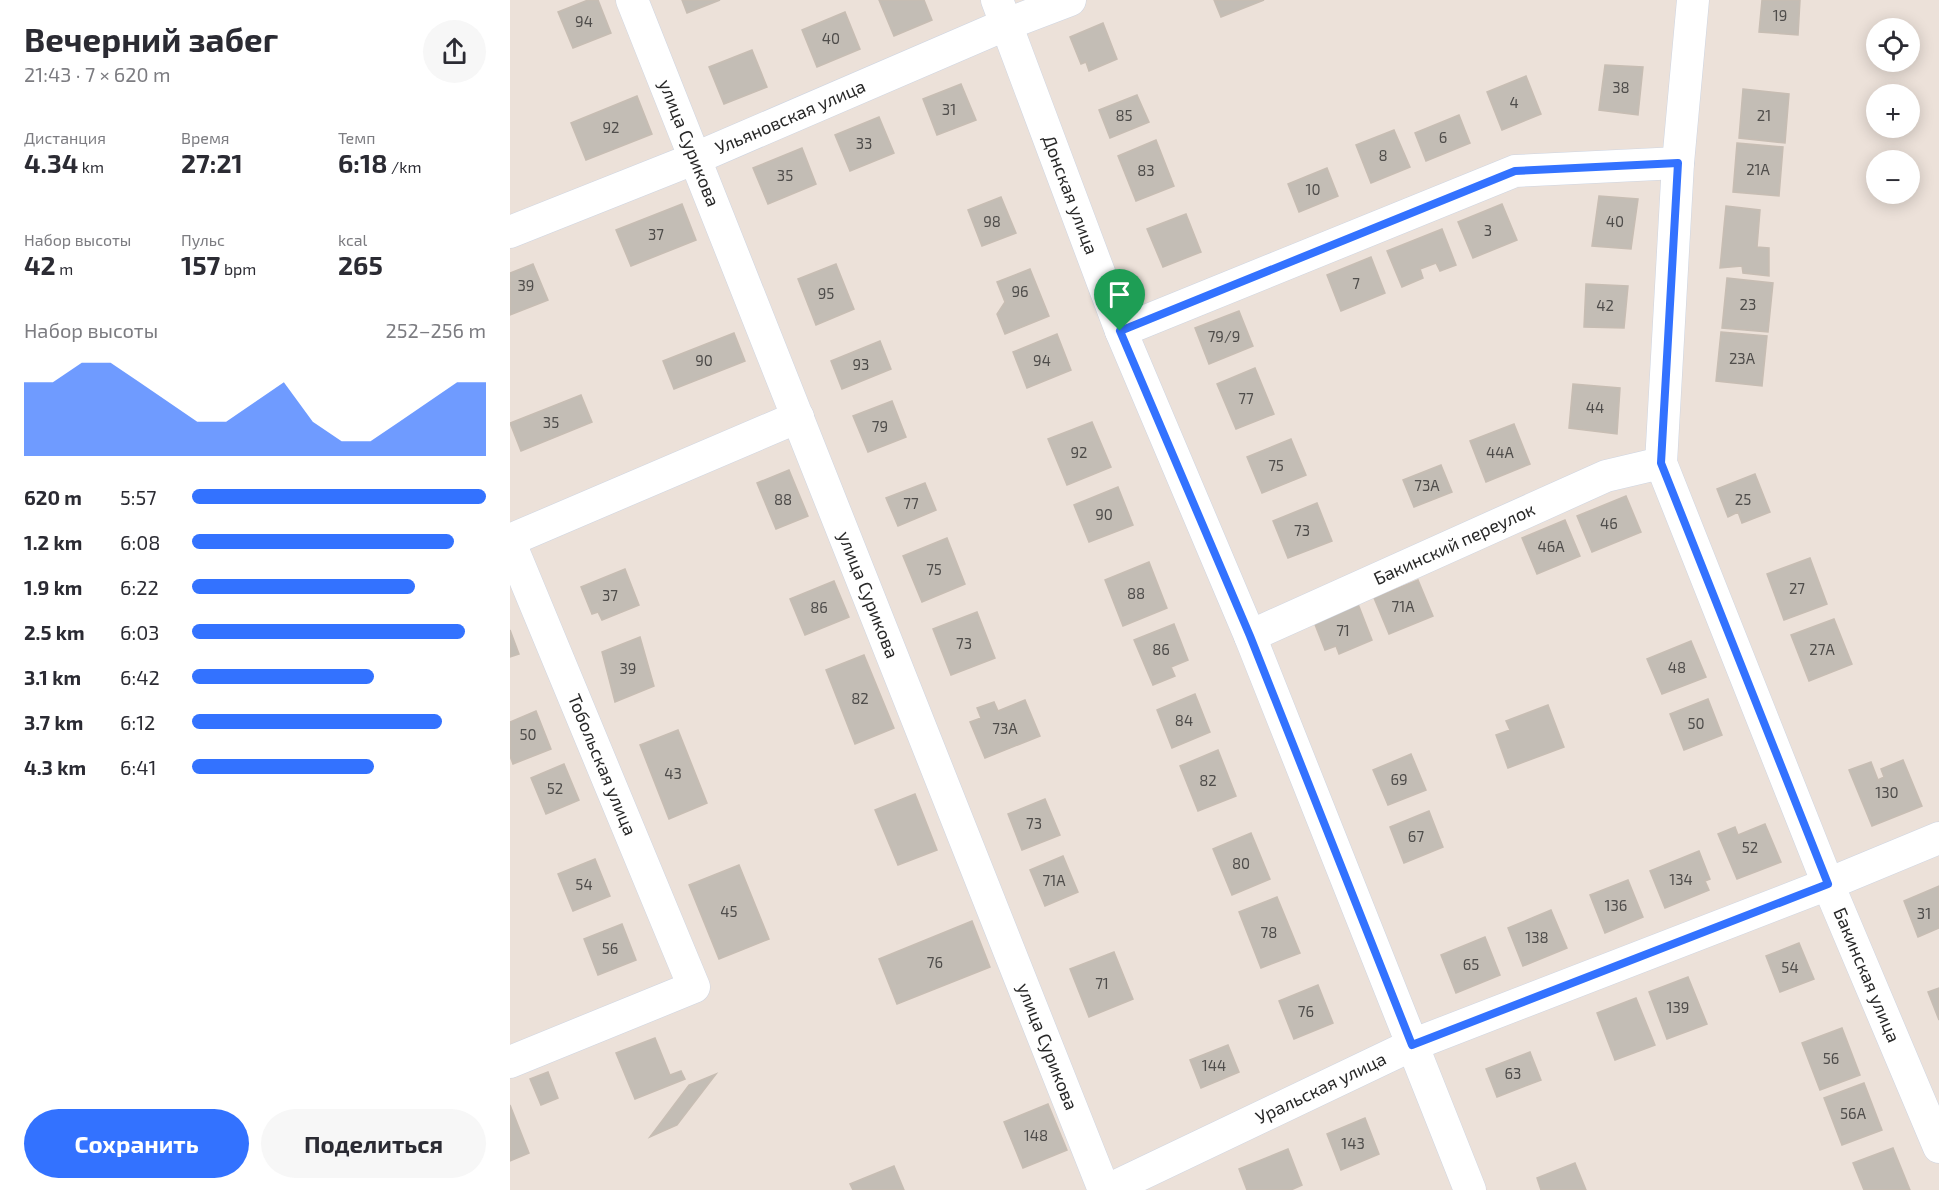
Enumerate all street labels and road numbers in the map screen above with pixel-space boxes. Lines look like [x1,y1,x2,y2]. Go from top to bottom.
street label: Ульяновская улица [712,74,868,158]
street label: улица Сурикова [655,76,725,210]
street label: Донская улица [1039,132,1103,257]
street label: Бакинский переулок [1370,497,1538,589]
street label: улица Сурикова [834,528,904,661]
street label: Тобольская улица [564,690,642,838]
street label: Бакинская улица [1829,904,1906,1045]
street label: улица Сурикова [1013,980,1083,1113]
street label: Уральская улица [1252,1047,1389,1128]

